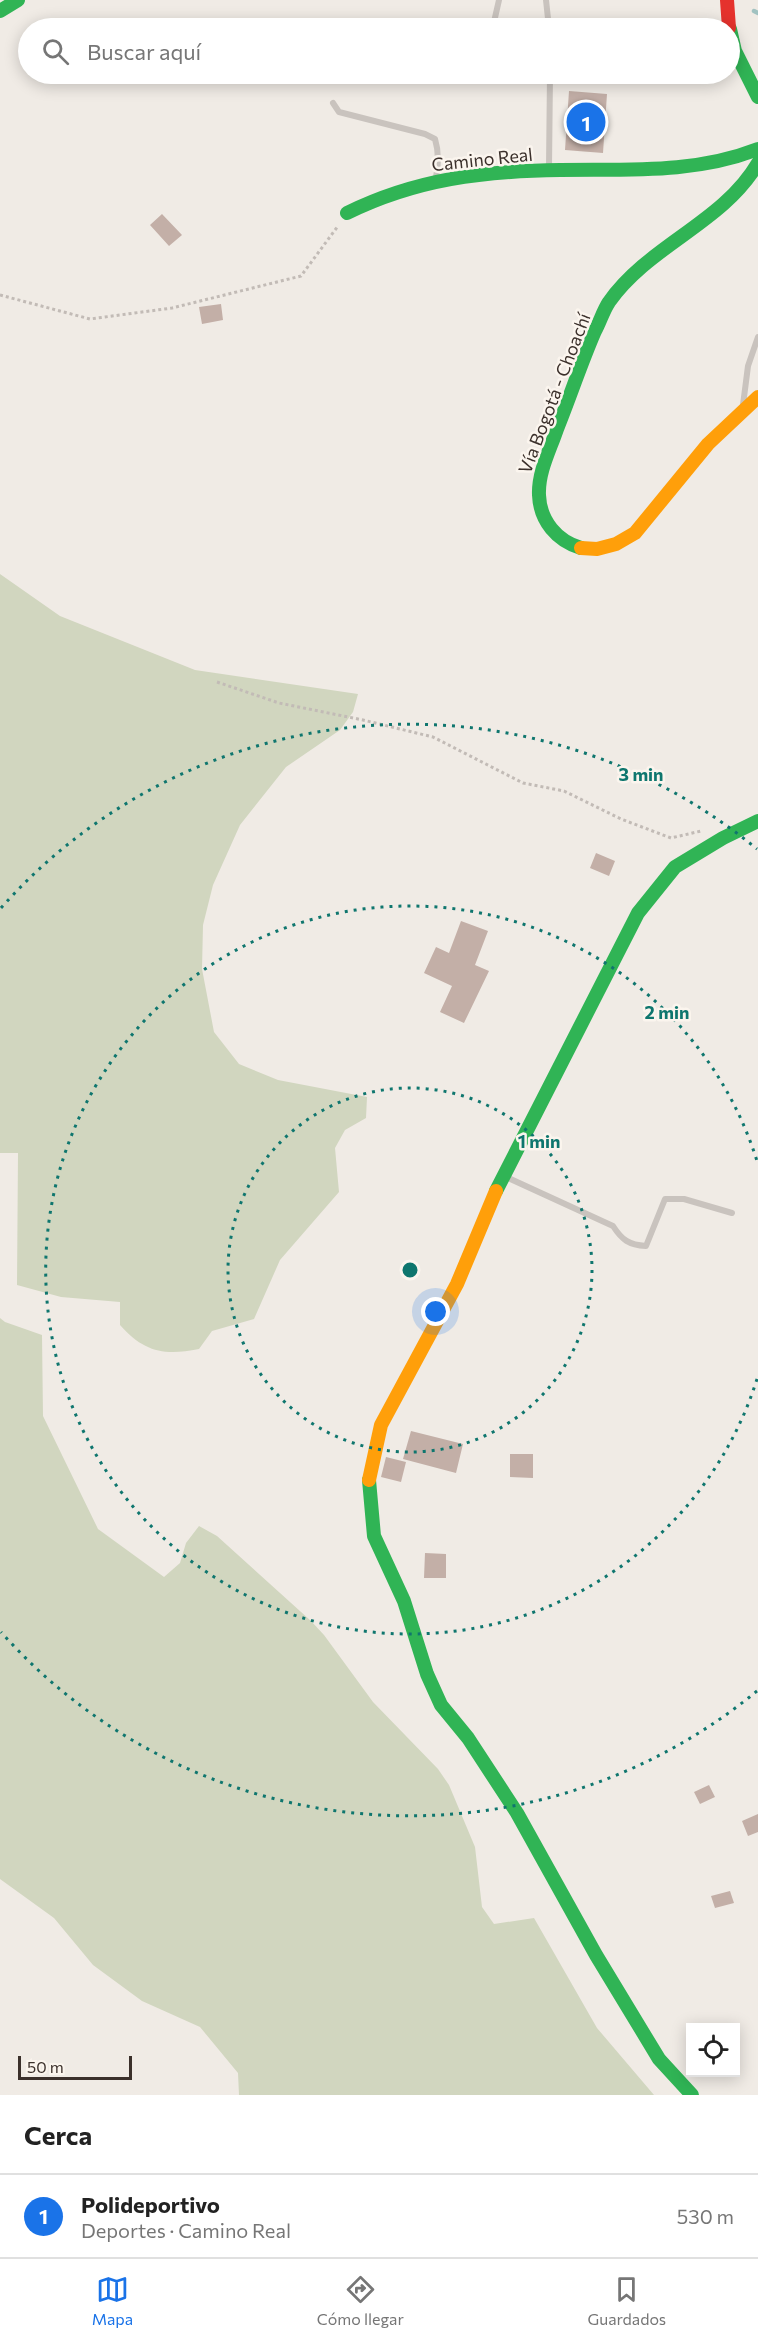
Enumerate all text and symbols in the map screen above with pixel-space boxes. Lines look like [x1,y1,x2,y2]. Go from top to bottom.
search box [18,18,740,84]
icon: search [39,35,72,68]
text: Buscar aquí [87,38,201,65]
pin: 1 [566,100,606,144]
street label: Camino Real [430,143,534,175]
street label: Vía Bogotá - Choachí [513,308,595,476]
text: 3 min [618,763,664,785]
text: 2 min [645,1001,689,1023]
text: 1 min [518,1130,560,1152]
centre of rings [400,1260,420,1280]
your location [421,1297,450,1326]
map controls [686,2023,740,2077]
button: locate [686,2023,740,2077]
scale bar [18,2053,132,2080]
text: 50 m [27,2057,64,2076]
text: Cerca [24,2119,92,2150]
text: Polideportivo [81,2191,220,2218]
text: 1 [39,2204,48,2228]
text: 530 m [677,2204,734,2228]
text: Deportes · Camino Real [81,2218,291,2242]
tab: Mapa [92,2273,133,2328]
tab: Cómo llegar [317,2273,404,2328]
tab: Guardados [587,2273,666,2328]

